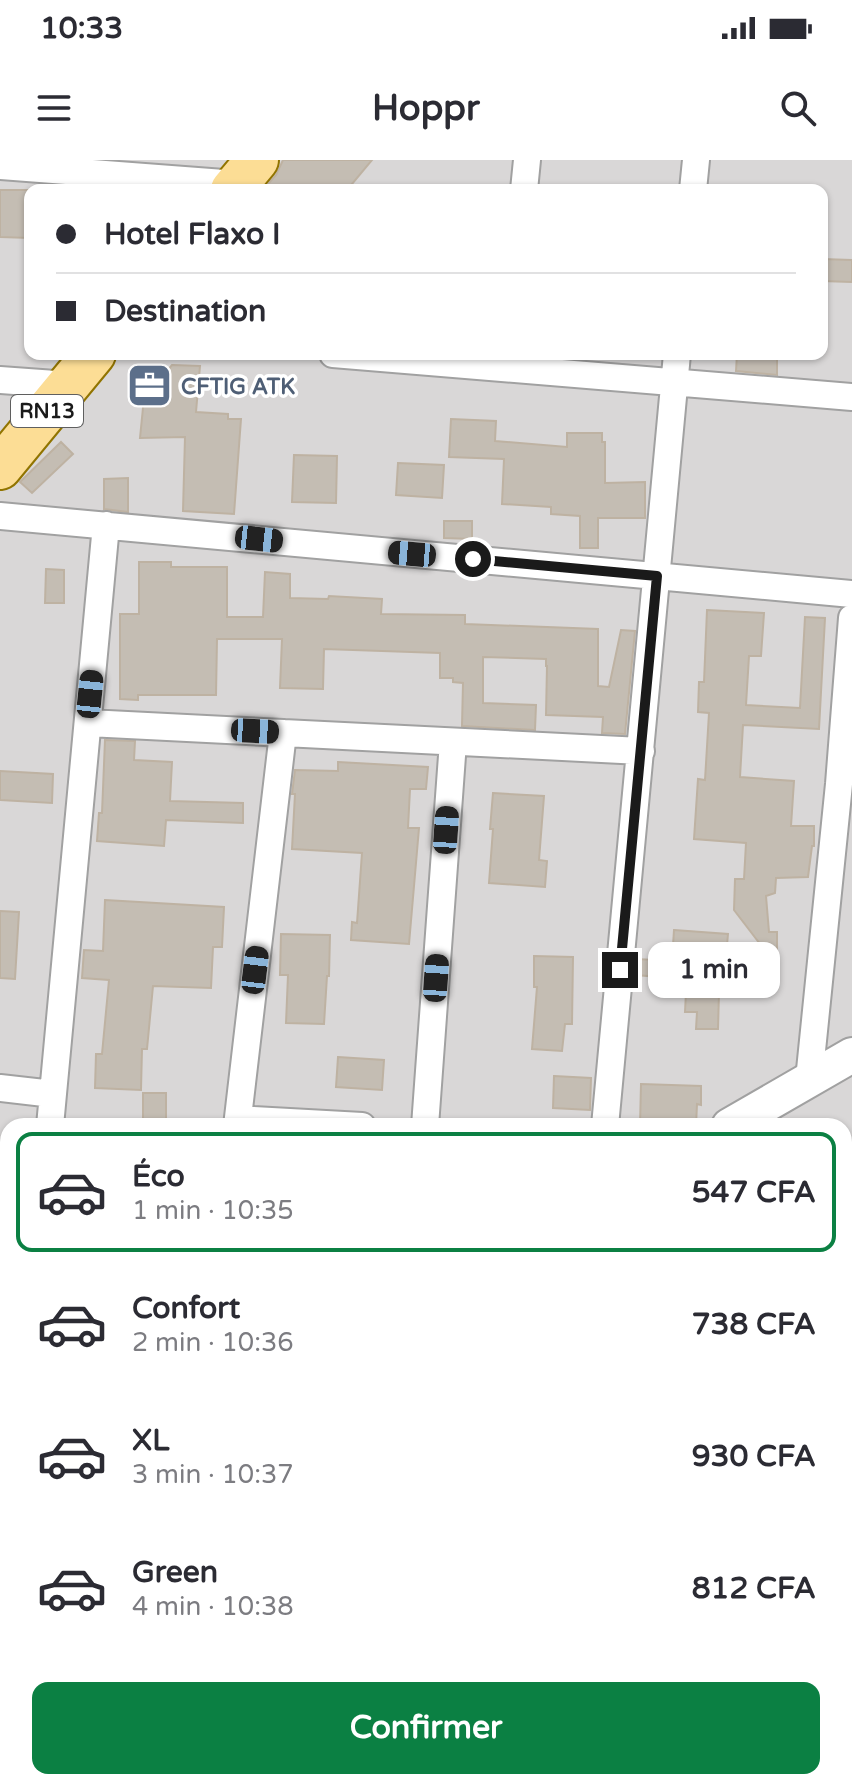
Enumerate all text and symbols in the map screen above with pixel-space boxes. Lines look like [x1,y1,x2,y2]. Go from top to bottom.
text: 10:33 [40,10,123,47]
icon: menu [32,86,76,130]
icon: search [776,86,820,130]
text: Hoppr [372,87,480,130]
text: Hotel Flaxo I [104,216,281,253]
text: Destination [104,293,266,330]
office icon: CFTIG ATK [126,362,174,410]
place label: CFTIG ATK [181,374,295,400]
road number: RN13 [11,395,83,427]
car [234,525,284,553]
car [387,540,437,568]
route start [455,541,491,577]
car [76,669,104,719]
car [230,718,280,744]
car [432,805,460,855]
callout: 1 min [648,942,780,998]
car [240,945,270,995]
route end [602,952,638,988]
car [422,953,450,1003]
text: 1 min [679,954,749,985]
icon: car [36,1156,108,1228]
text: Éco [132,1158,185,1195]
text: 547 CFA [692,1174,816,1211]
text: 1 min · 10:35 [132,1195,294,1226]
icon: car [36,1288,108,1360]
text: Confort [132,1290,240,1327]
text: 738 CFA [692,1306,816,1343]
text: 2 min · 10:36 [132,1327,294,1358]
icon: car [36,1420,108,1492]
text: XL [132,1422,169,1459]
text: 930 CFA [692,1438,816,1475]
text: 3 min · 10:37 [132,1459,294,1490]
icon: car [36,1552,108,1624]
text: Green [132,1554,218,1591]
text: 812 CFA [692,1570,816,1607]
text: 4 min · 10:38 [132,1591,294,1622]
button: Confirmer [32,1682,820,1774]

